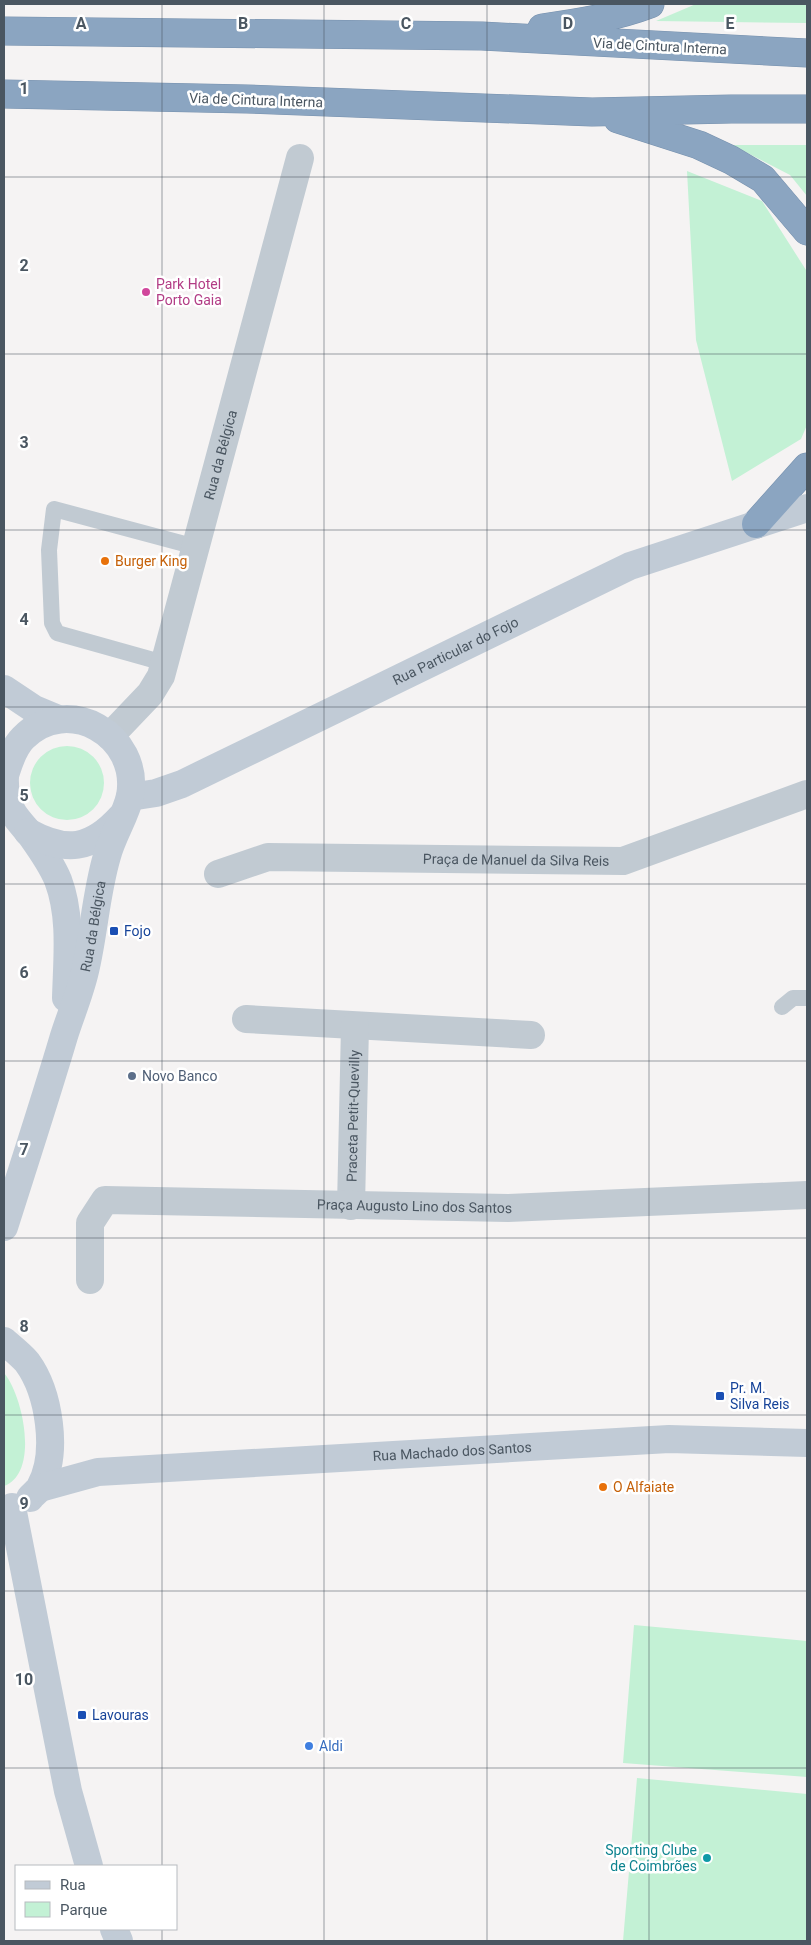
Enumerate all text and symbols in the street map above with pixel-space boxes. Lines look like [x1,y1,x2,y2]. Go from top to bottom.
text: A [76,14,87,33]
text: B [238,14,248,33]
text: C [401,14,411,33]
text: D [563,14,573,33]
text: E [726,14,735,33]
street label: Via de Cintura Interna [593,35,727,57]
text: 1 [19,79,29,98]
street label: Via de Cintura Interna [189,90,323,110]
text: 2 [19,256,29,275]
place label: Park Hotel Porto Gaia [156,276,222,308]
marker: Park Hotel Porto Gaia [140,286,152,298]
street label: Rua da Bélgica [201,408,240,502]
text: 3 [19,433,29,452]
place label: Burger King [115,553,187,569]
marker: Burger King [99,555,111,567]
text: 4 [19,610,29,629]
street label: Rua Particular do Fojo [390,614,521,688]
text: 5 [19,786,29,805]
street label: Praça de Manuel da Silva Reis [423,851,610,869]
street label: Rua da Bélgica [77,879,109,973]
place label: Fojo [124,923,151,939]
marker: Fojo [108,925,120,937]
text: 6 [19,963,29,982]
street label: Praceta Petit-Quevilly [344,1049,362,1182]
place label: Novo Banco [142,1068,217,1084]
marker: Novo Banco [126,1070,138,1082]
text: 7 [19,1140,29,1159]
street label: Praça Augusto Lino dos Santos [317,1196,512,1216]
text: 8 [19,1317,29,1336]
place label: Pr. M. Silva Reis [730,1380,790,1412]
marker: Pr. M. Silva Reis [714,1390,726,1402]
street label: Rua Machado dos Santos [372,1439,532,1464]
place label: O Alfaiate [613,1479,674,1495]
marker: O Alfaiate [597,1481,609,1493]
text: 9 [19,1494,29,1513]
text: 10 [15,1670,33,1689]
place label: Lavouras [92,1707,149,1723]
marker: Lavouras [76,1709,88,1721]
place label: Aldi [319,1738,343,1754]
marker: Aldi [303,1740,315,1752]
place label: Sporting Clube de Coimbrões [605,1842,697,1874]
marker: Sporting Clube de Coimbrões [701,1852,713,1864]
legend [15,1865,178,1930]
text: Rua [60,1876,86,1894]
text: Parque [60,1901,107,1919]

